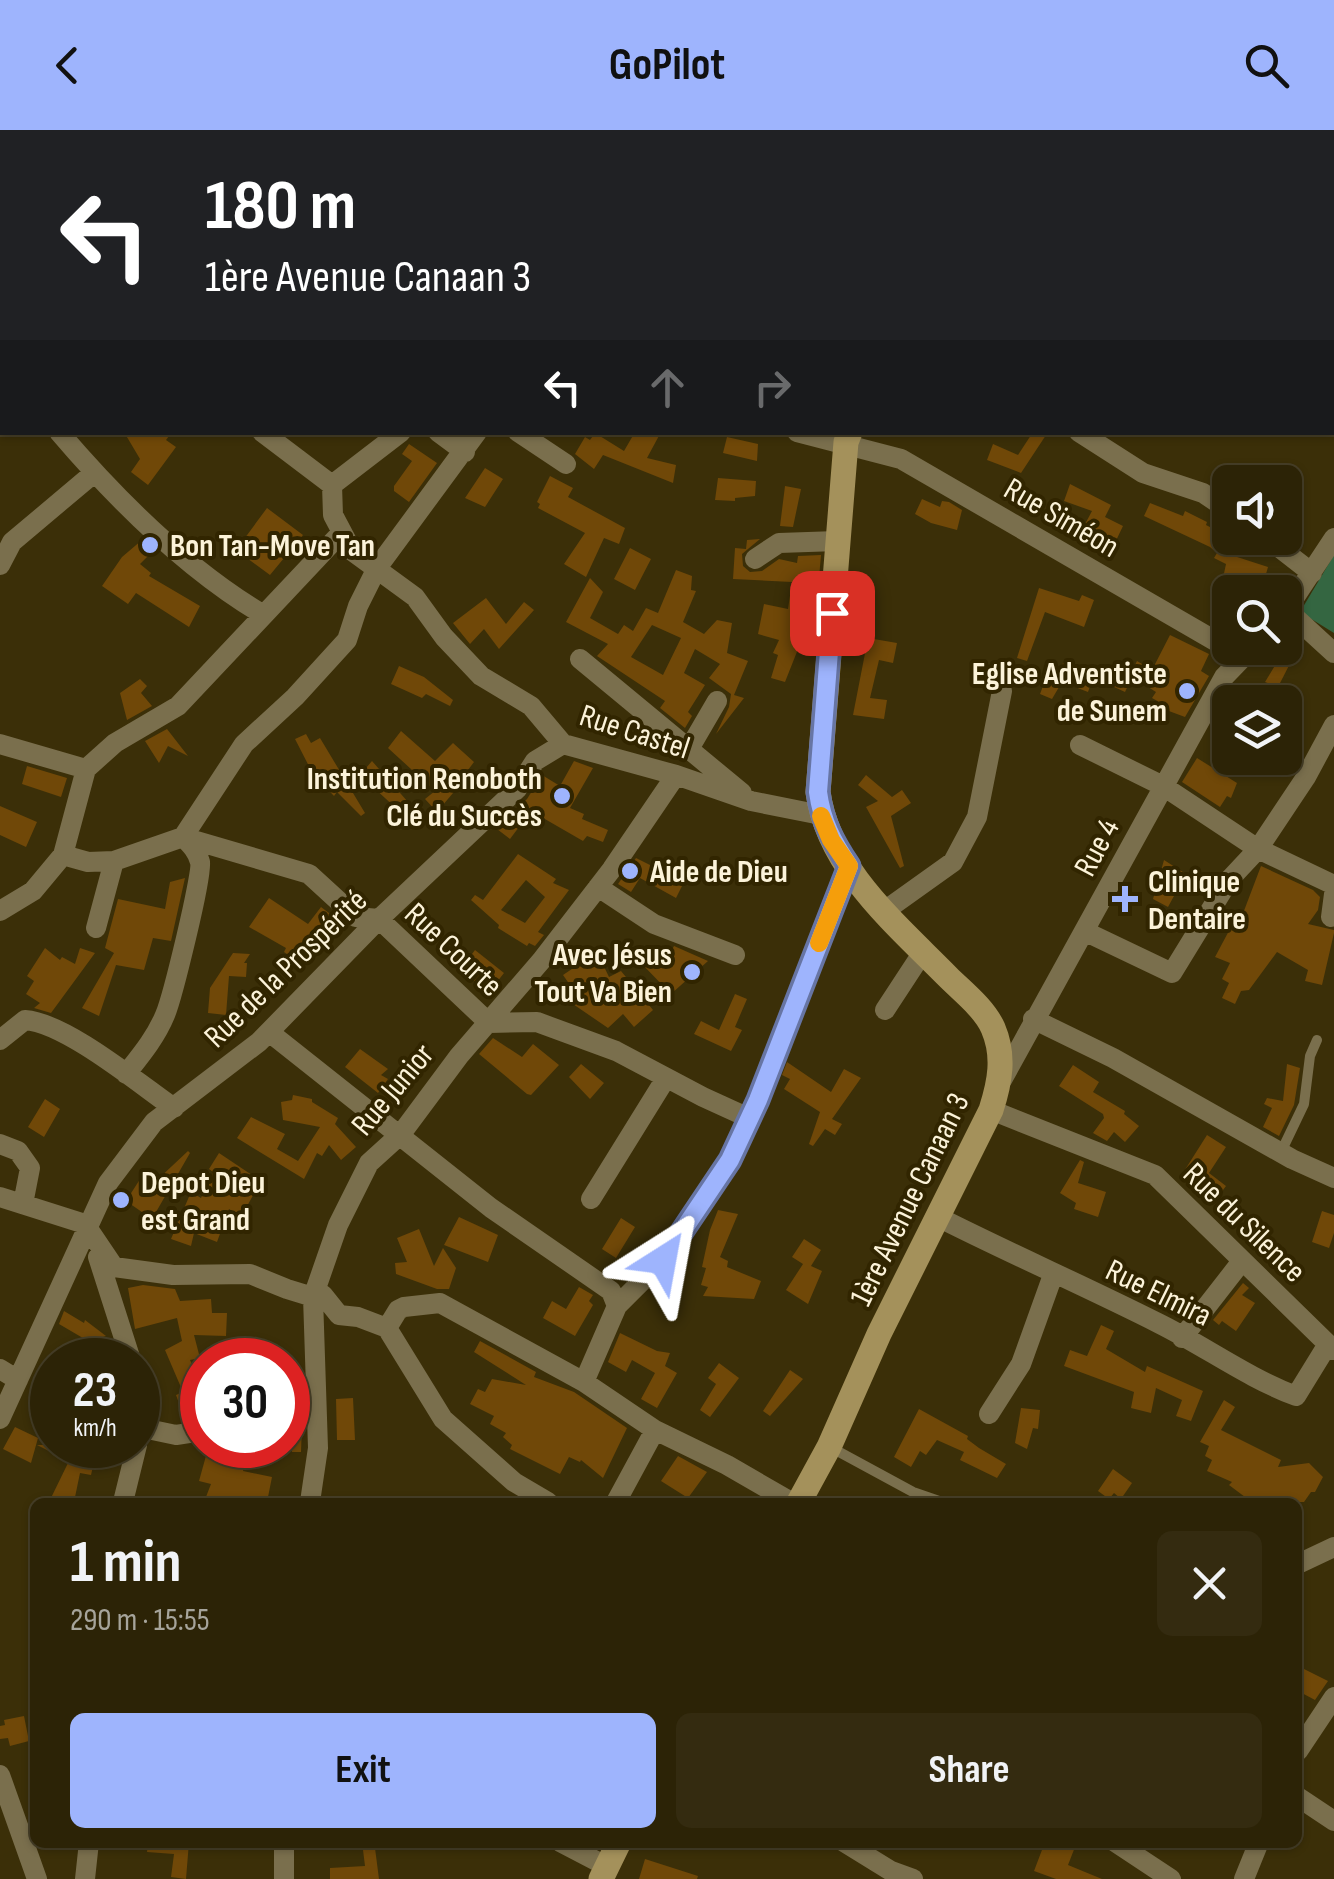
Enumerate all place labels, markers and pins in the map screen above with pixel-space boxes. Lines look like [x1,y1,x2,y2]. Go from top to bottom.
place label: Bon Tan-Move Tan [170,527,375,566]
marker: Bon Tan-Move Tan [139,534,161,556]
pin [790,571,875,656]
place label: Eglise Adventiste de Sunem [972,655,1167,731]
marker: Eglise Adventiste de Sunem [1176,680,1198,702]
place label: Institution Renoboth Clé du Succès [307,760,542,836]
marker: Institution Renoboth Clé du Succès [551,785,573,807]
place label: Aide de Dieu [649,853,788,892]
marker: Aide de Dieu [619,860,641,882]
place label: Clinique Dentaire [1148,863,1246,939]
marker: Clinique Dentaire [1112,886,1138,912]
place label: Avec Jésus Tout Va Bien [534,936,672,1012]
marker: Avec Jésus Tout Va Bien [681,961,703,983]
place label: Depot Dieu est Grand [141,1164,265,1240]
marker: Depot Dieu est Grand [110,1189,132,1211]

